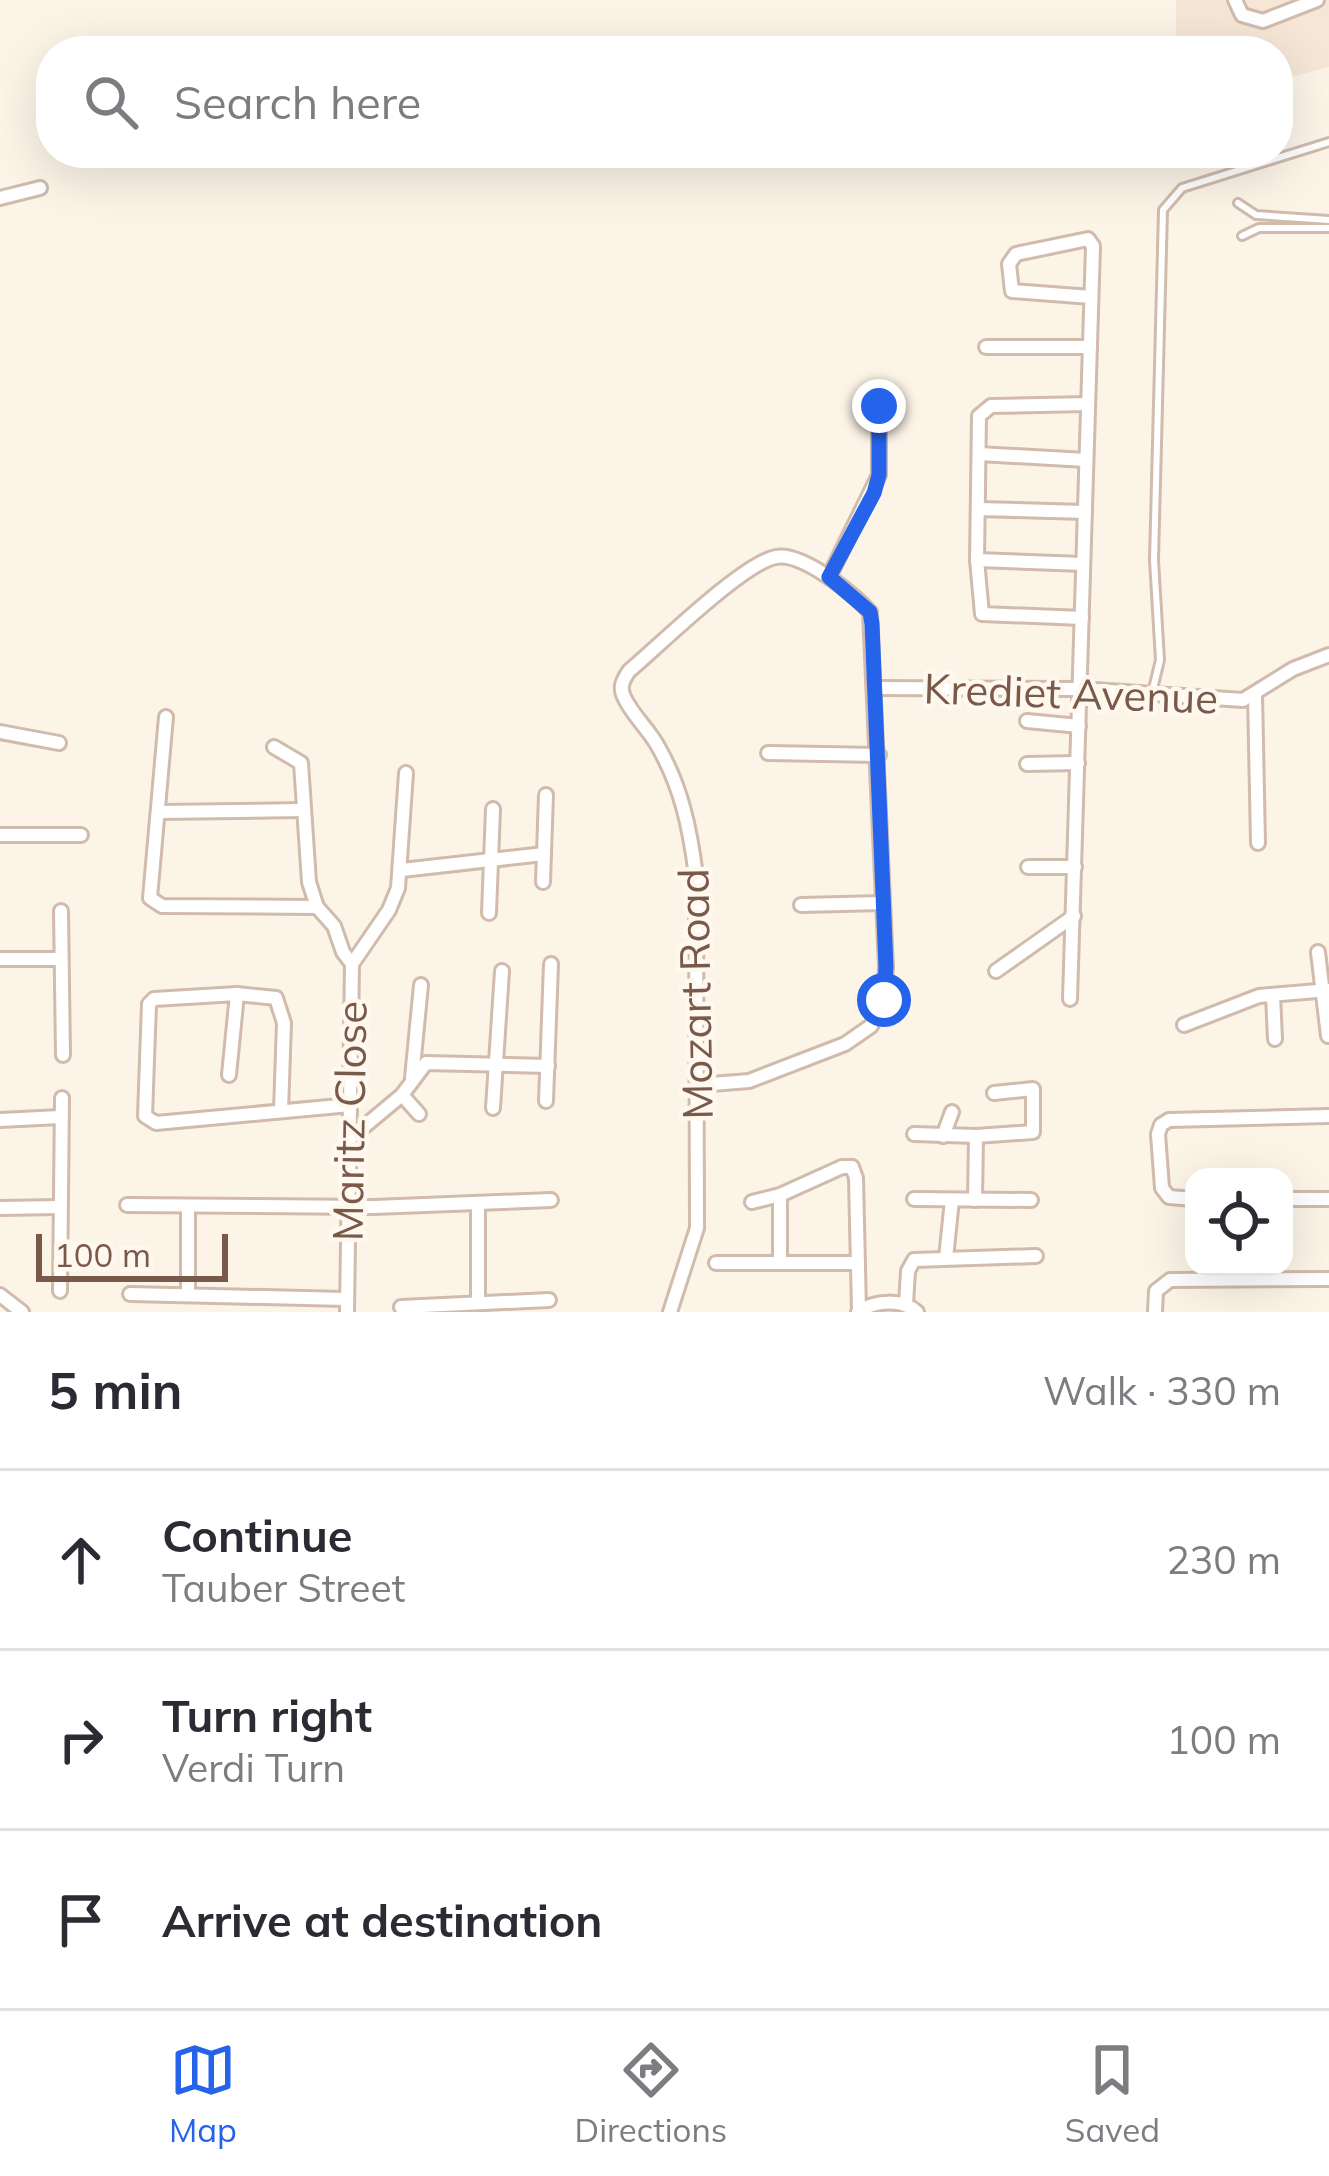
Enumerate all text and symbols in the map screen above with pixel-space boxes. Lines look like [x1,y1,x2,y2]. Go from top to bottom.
search box [36,36,1293,168]
icon: search [78,69,144,135]
text: Search here [174,74,421,130]
route end [852,379,906,433]
street label: Krediet Avenue [923,661,1219,725]
street label: Mozart Road [666,868,724,1120]
route start [857,973,911,1027]
street label: Maritz Close [320,1000,378,1242]
map controls [1185,1168,1293,1276]
button: locate [1185,1168,1293,1276]
scale bar [36,1228,228,1281]
text: 100 m [54,1234,151,1275]
text: 5 min [48,1358,183,1422]
text: Walk · 330 m [1043,1366,1281,1415]
text: Continue [162,1507,352,1563]
icon: ahead [48,1527,114,1593]
text: 230 m [1166,1535,1281,1584]
text: Tauber Street [162,1563,405,1612]
text: Turn right [162,1687,372,1743]
icon: right [48,1707,114,1773]
text: 100 m [1166,1715,1281,1764]
text: Verdi Turn [162,1743,345,1792]
icon: arrive [48,1887,114,1953]
text: Arrive at destination [162,1892,602,1948]
tab: Map [169,2037,237,2150]
tab: Directions [575,2037,727,2150]
tab: Saved [1065,2037,1160,2150]

